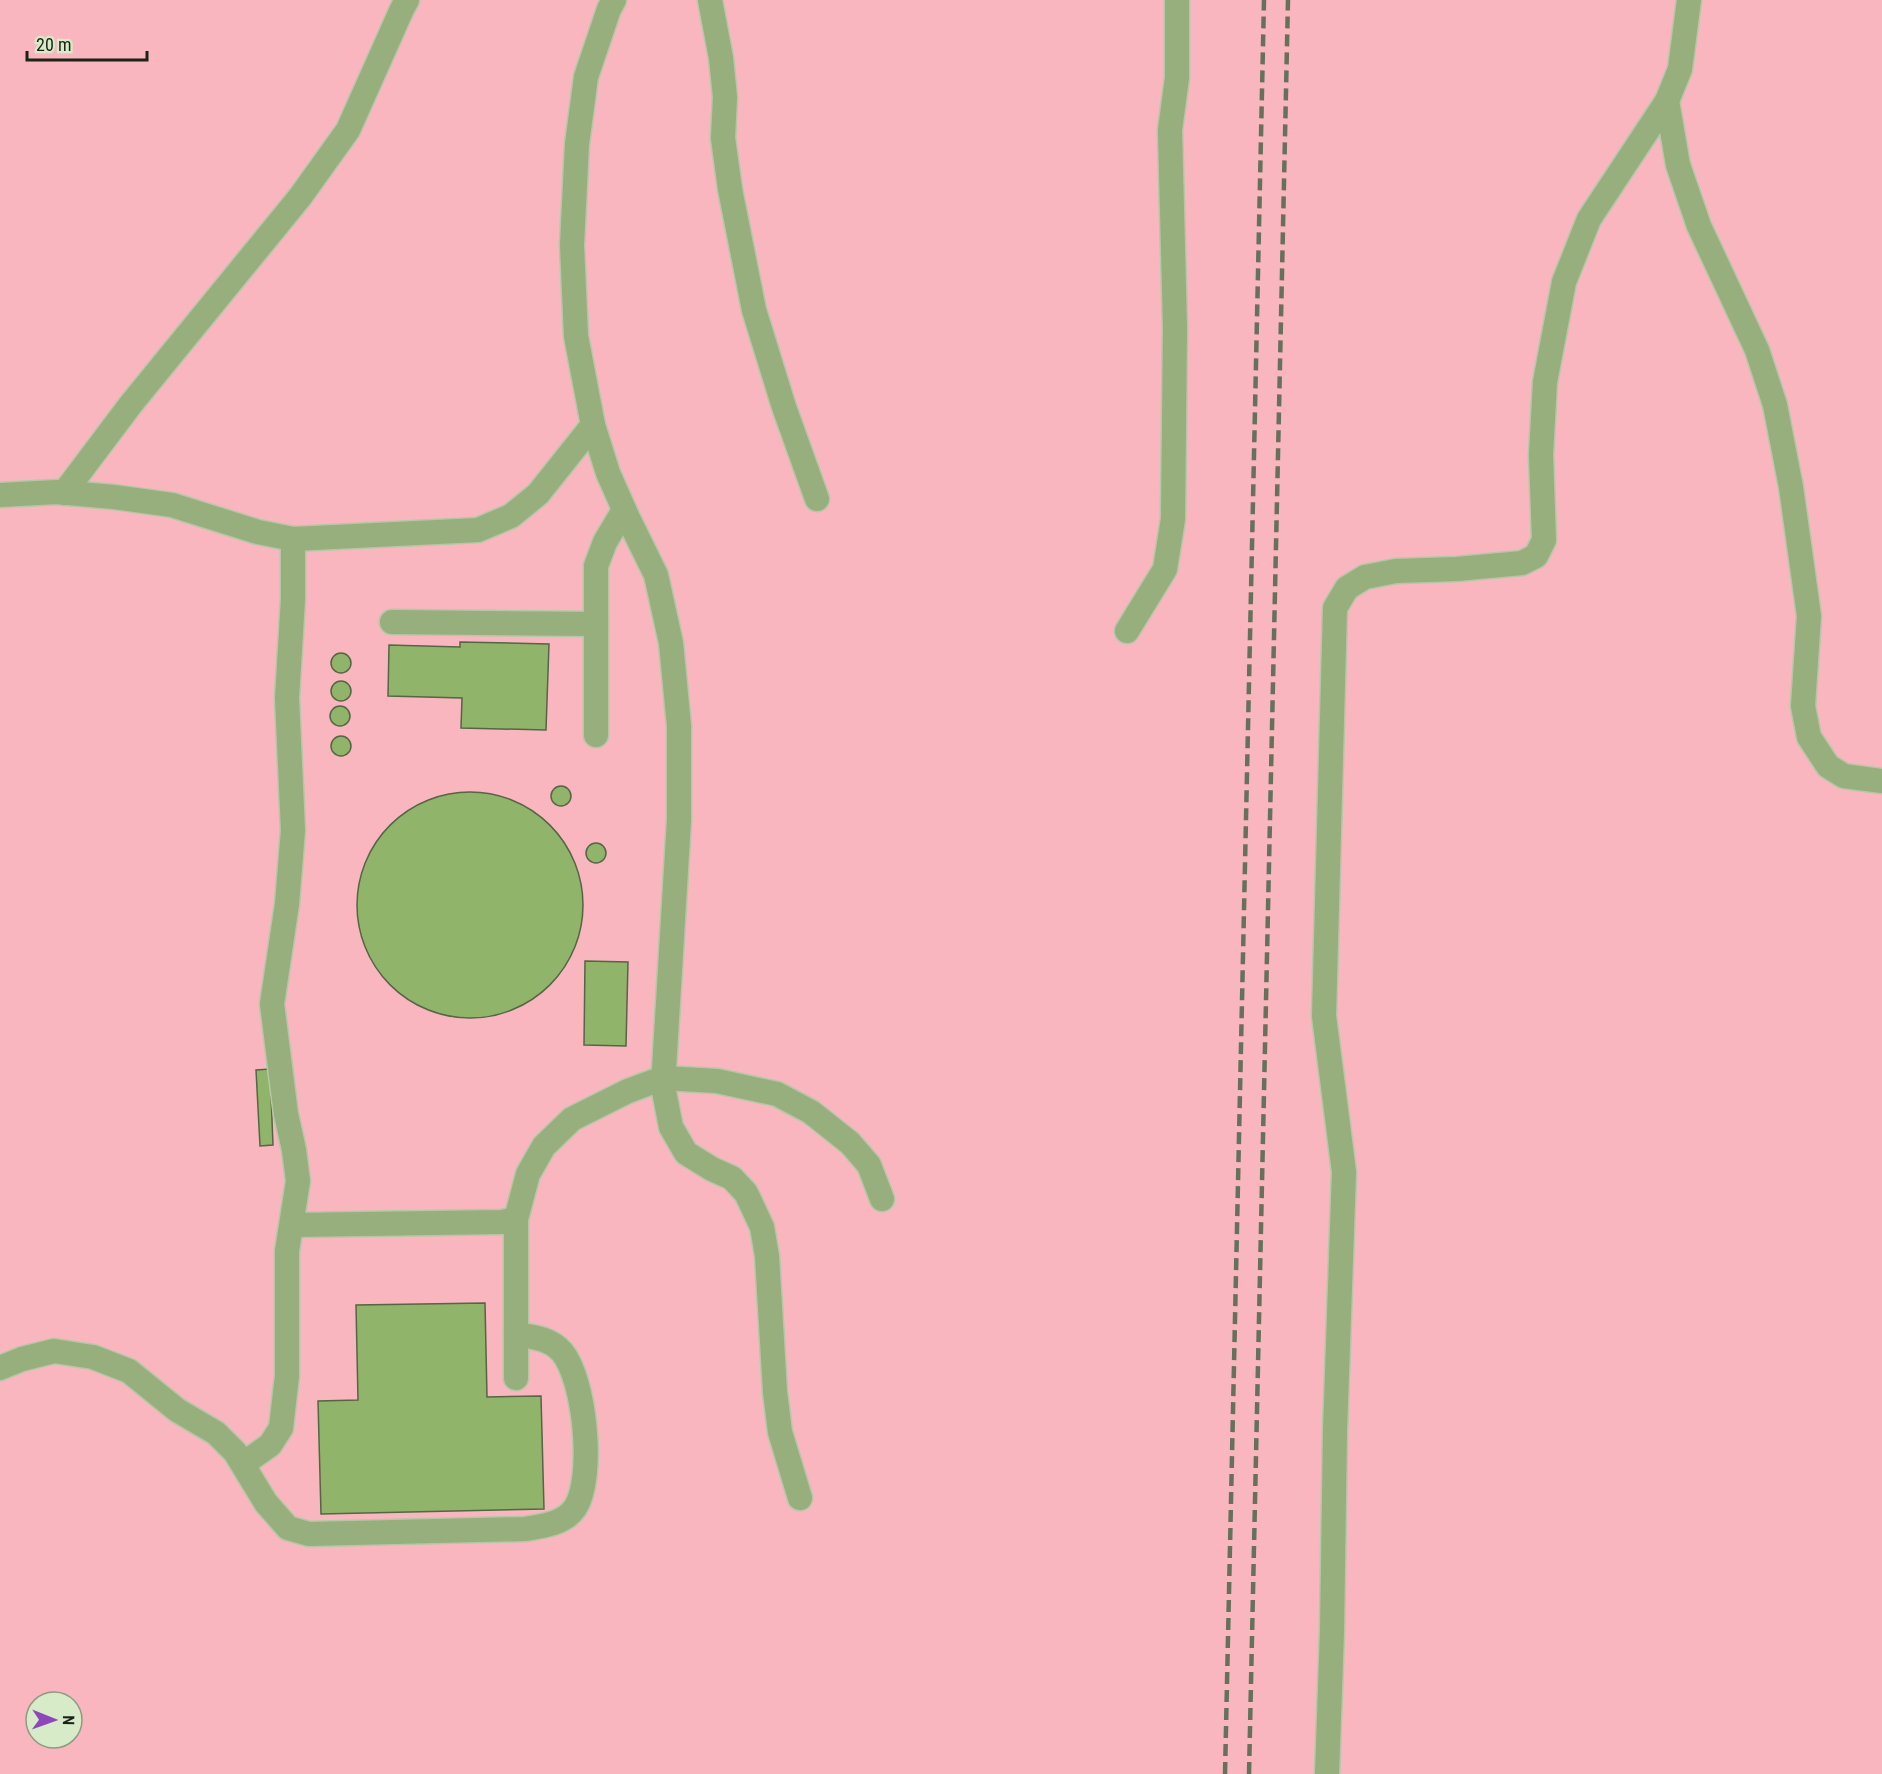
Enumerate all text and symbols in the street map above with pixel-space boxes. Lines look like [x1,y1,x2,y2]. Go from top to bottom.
scale bar [27,24,147,62]
text: 20 m [36,34,71,55]
north arrow [24,1690,84,1750]
text: N [59,1715,78,1725]

